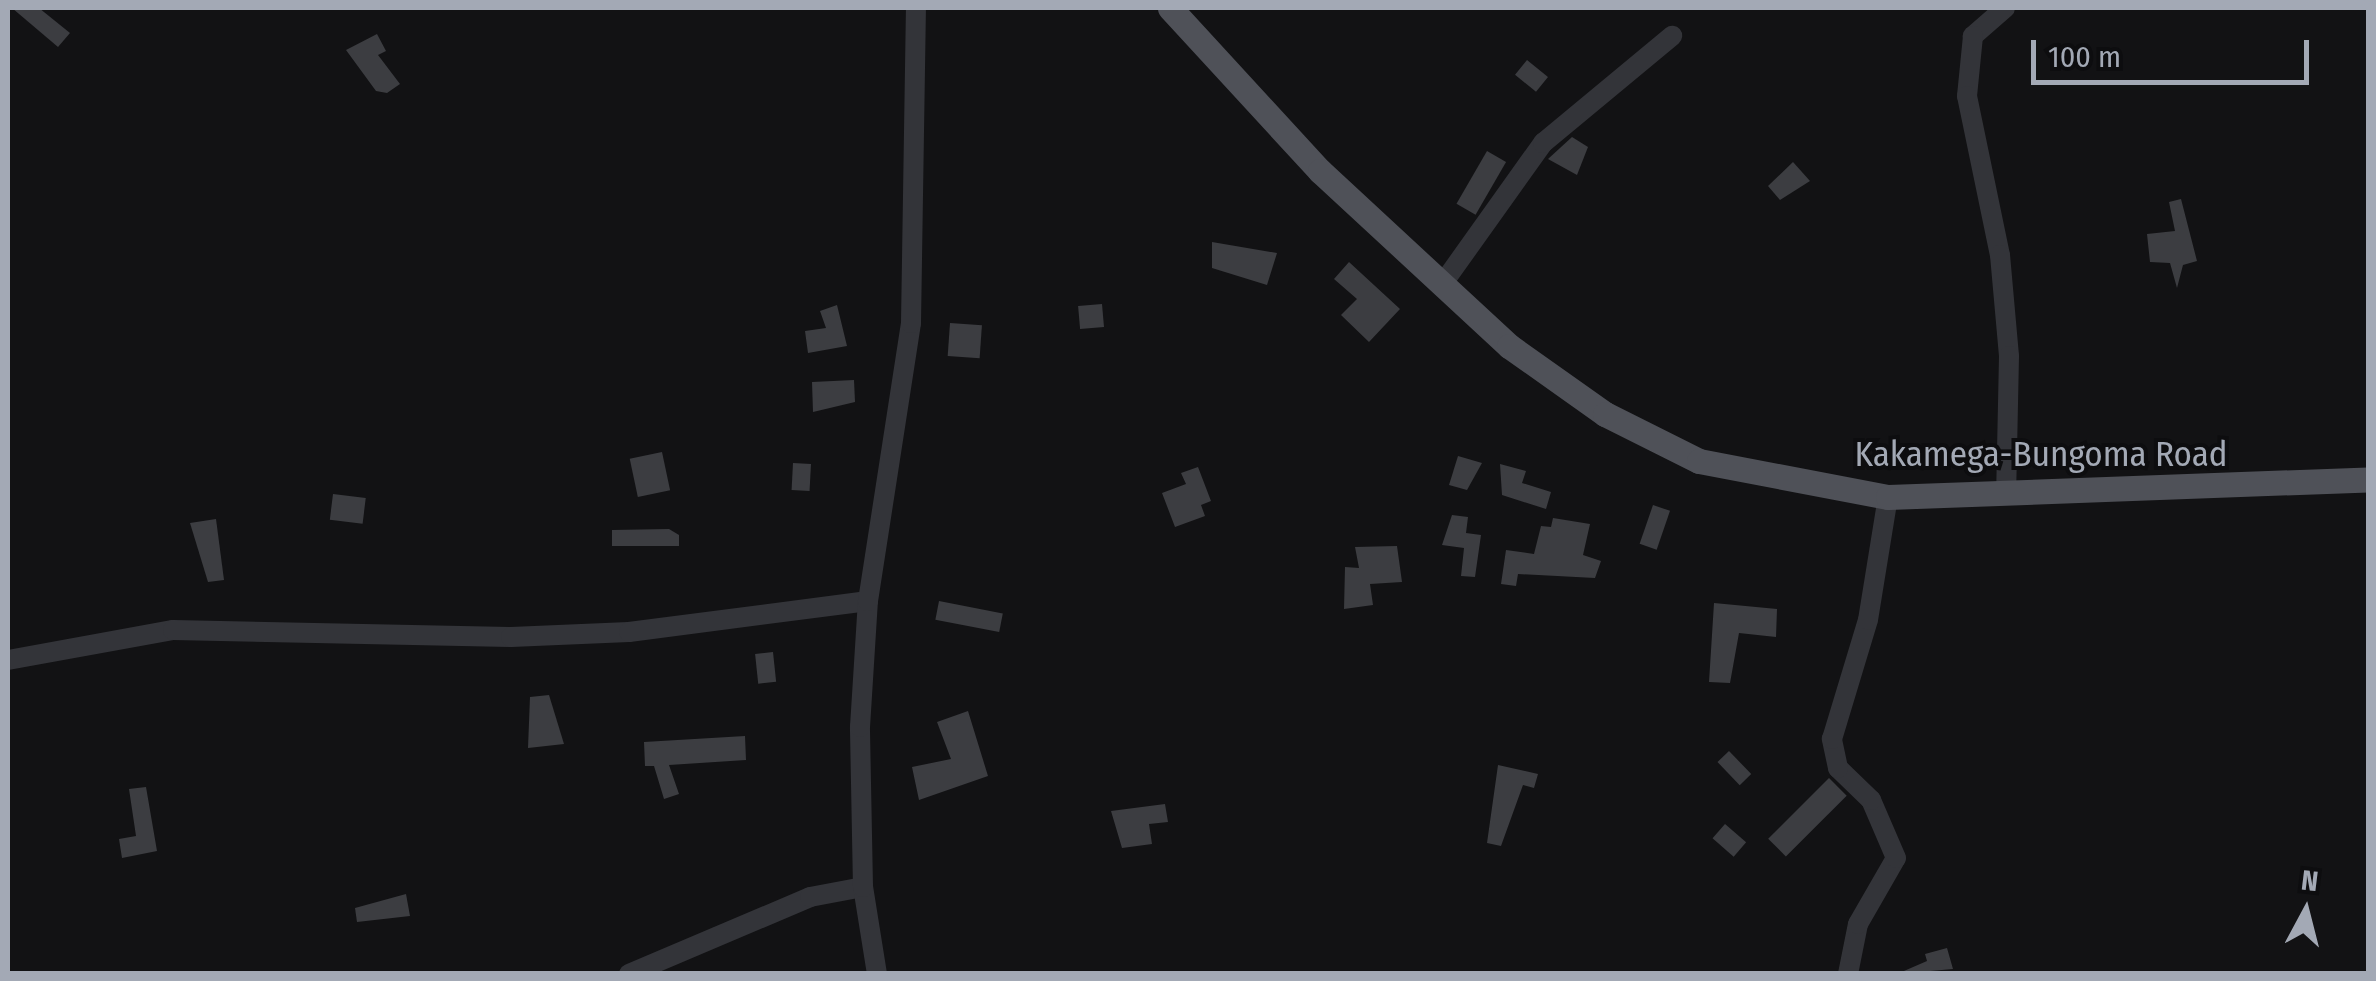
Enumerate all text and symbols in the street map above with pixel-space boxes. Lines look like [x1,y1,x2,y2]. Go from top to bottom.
scale bar [2036,20,2314,82]
text: 100 m [2048,39,2121,75]
street label: Kakamega-Bungoma Road [1854,433,2228,475]
north arrow [2256,861,2356,961]
text: N [2299,863,2320,898]

